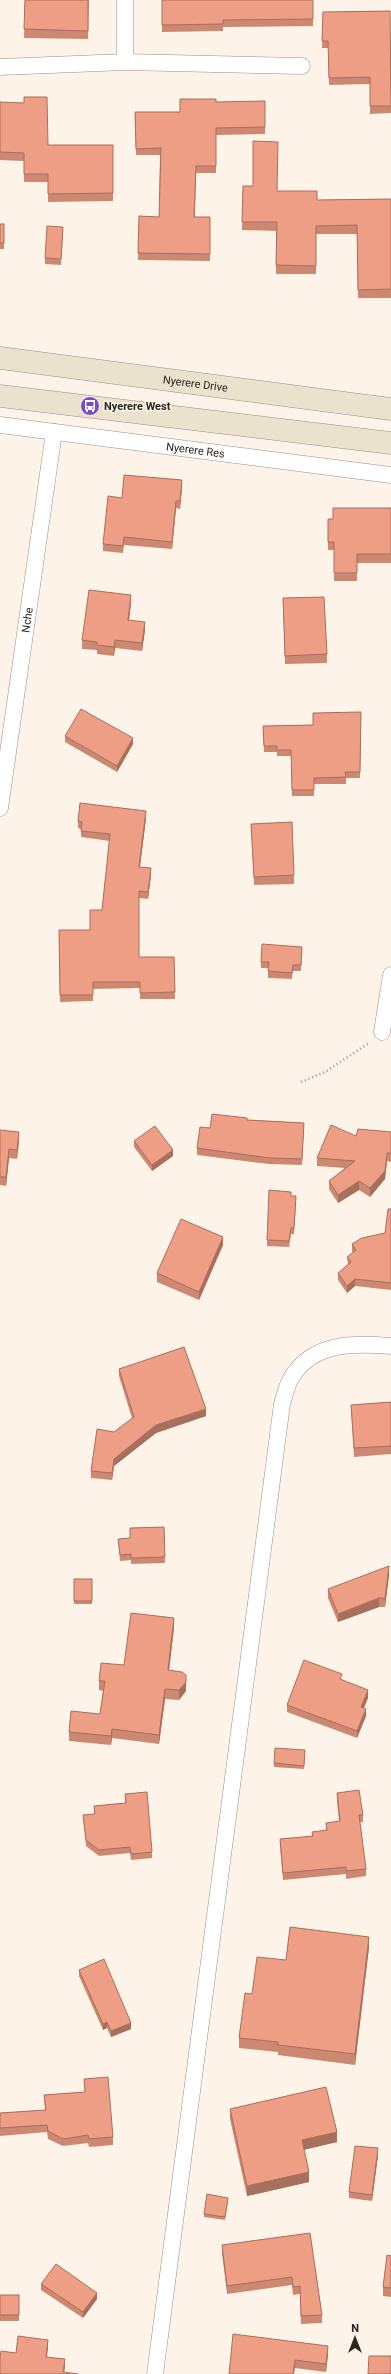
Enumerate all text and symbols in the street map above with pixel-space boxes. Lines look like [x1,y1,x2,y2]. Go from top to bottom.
street label: Nyerere Drive [162,373,229,395]
bus stop icon: Nyerere West [79,395,101,417]
place label: Nyerere West [104,400,171,413]
street label: Nyerere Res [165,440,226,461]
street label: Nche [19,606,36,634]
north arrow [335,2318,375,2358]
text: N [351,2322,359,2335]

